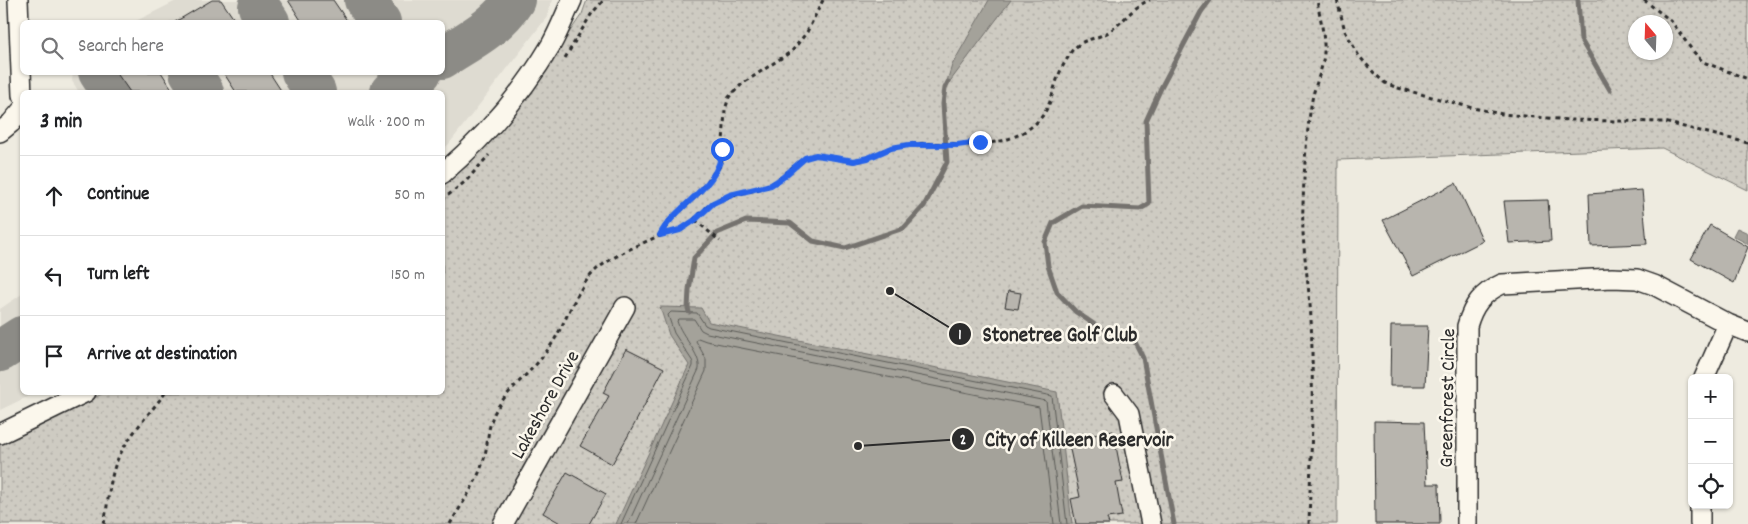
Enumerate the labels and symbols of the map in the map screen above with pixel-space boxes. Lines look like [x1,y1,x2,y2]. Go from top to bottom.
north arrow [1628,15,1673,60]
route end [969,131,992,154]
route start [711,138,734,161]
callout: Stonetree Golf Club [947,316,1147,352]
text: Stonetree Golf Club [983,322,1137,352]
text: 1 [958,325,962,347]
street label: Greenforest Circle [1434,328,1464,468]
street label: Lakeshore Drive [505,346,588,465]
callout: City of Killeen Reservoir [950,421,1184,457]
text: City of Killeen Reservoir [985,427,1174,457]
text: 2 [960,430,966,452]

